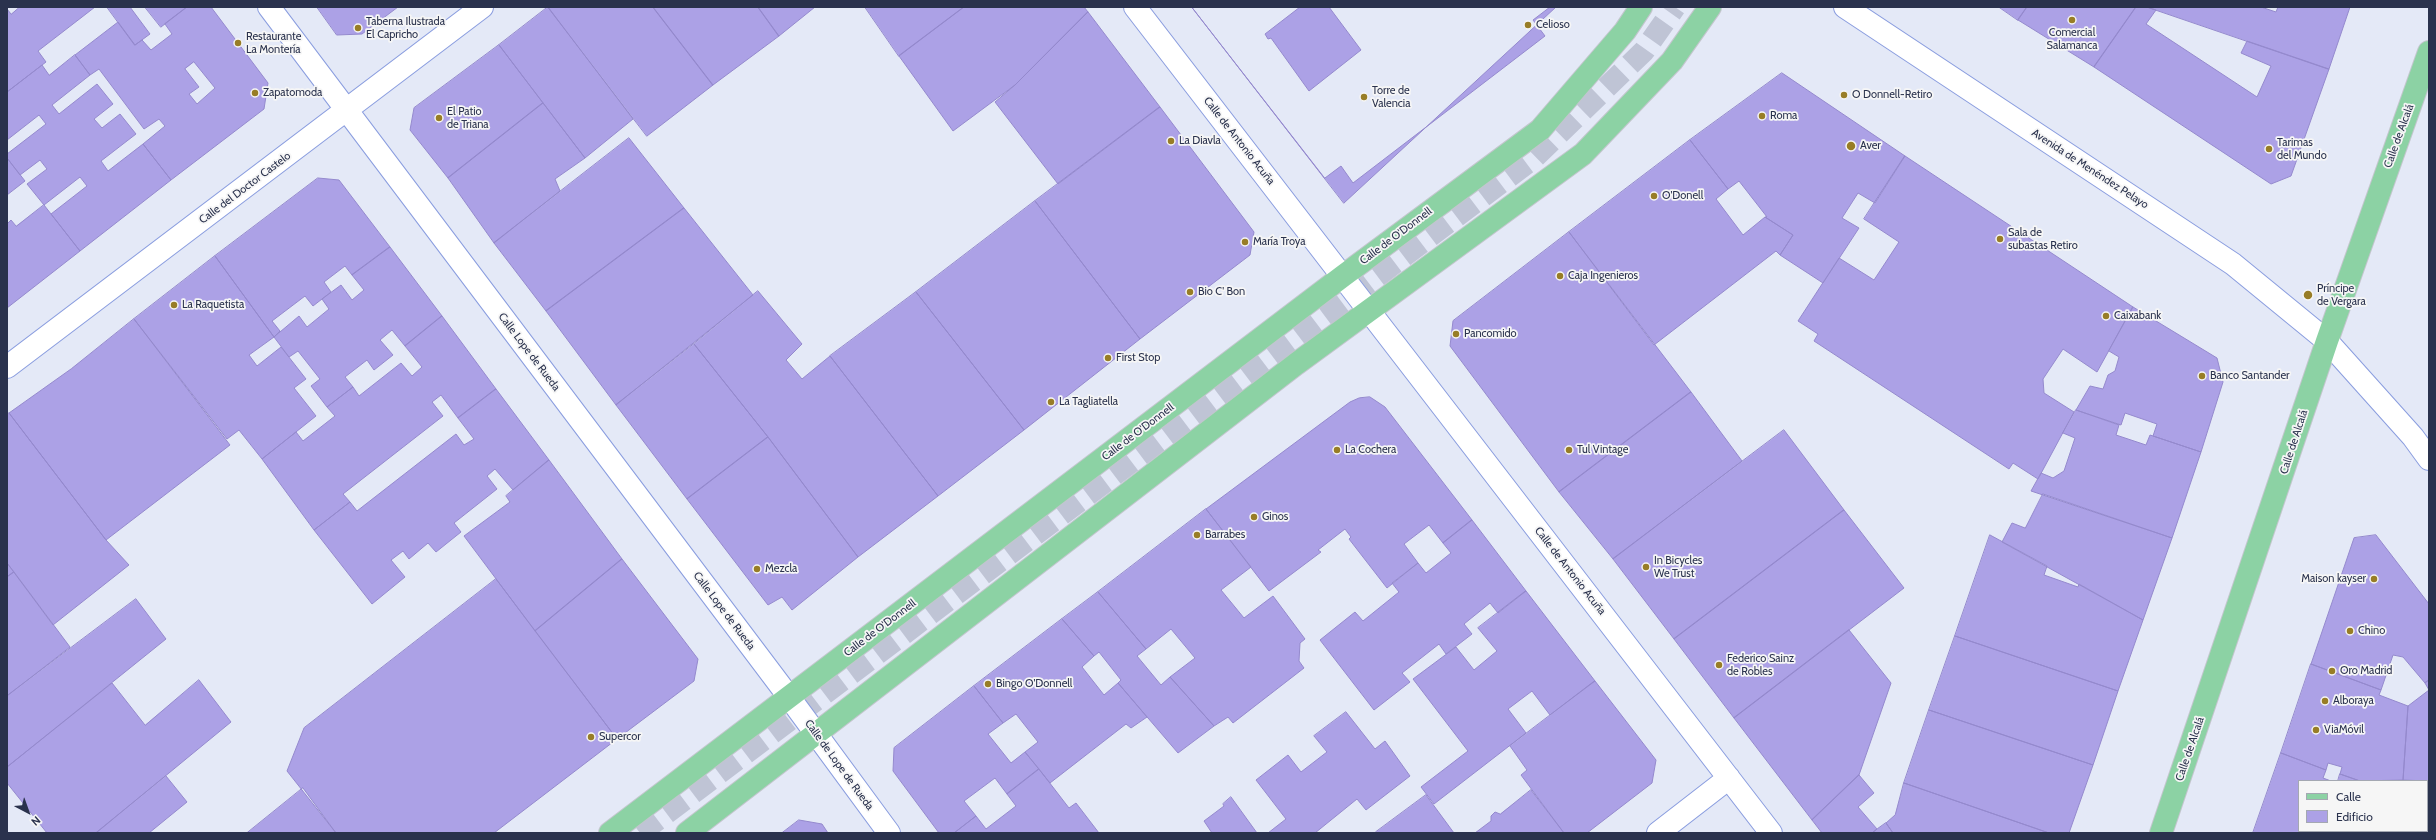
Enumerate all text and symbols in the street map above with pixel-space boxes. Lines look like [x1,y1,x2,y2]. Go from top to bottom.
place label: Taberna Ilustrada El Capricho [366,15,445,41]
marker: Comercial Salamanca [2067,15,2077,25]
place label: Celioso [1536,18,1570,32]
marker: Celioso [1523,20,1533,30]
marker: Taberna Ilustrada El Capricho [353,23,363,33]
place label: Comercial Salamanca [2047,26,2097,52]
place label: Restaurante La Montería [246,30,301,56]
marker: Restaurante La Montería [233,38,243,48]
place label: Torre de Valencia [1372,84,1410,110]
place label: Zapatomoda [263,86,322,100]
marker: Zapatomoda [250,88,260,98]
place label: O Donnell-Retiro [1852,88,1932,102]
marker: O Donnell-Retiro [1839,90,1849,100]
marker: Torre de Valencia [1359,92,1369,102]
street label: Calle de Antonio Acuña [1201,94,1277,188]
street label: Calle de Alcalá [2381,102,2417,170]
place label: El Patio de Triana [447,105,489,131]
place label: Roma [1770,109,1797,123]
marker: Roma [1757,111,1767,121]
marker: El Patio de Triana [434,113,444,123]
street label: Avenida de Menéndez Pelayo [2029,126,2151,212]
place label: La Diavla [1179,134,1221,148]
marker: La Diavla [1166,136,1176,146]
place label: Tarimas del Mundo [2277,136,2327,162]
place label: Aver [1860,139,1881,153]
marker: Aver [1845,140,1857,152]
marker: Tarimas del Mundo [2264,144,2274,154]
street label: Calle del Doctor Castelo [197,149,293,227]
place label: O'Donell [1662,189,1703,203]
marker: O'Donell [1649,191,1659,201]
street label: Calle de O'Donnell [1357,205,1435,267]
place label: Sala de subastas Retiro [2008,226,2078,252]
marker: Sala de subastas Retiro [1995,234,2005,244]
place label: María Troya [1253,235,1306,249]
marker: María Troya [1240,237,1250,247]
place label: Caja Ingenieros [1568,269,1638,283]
marker: Caja Ingenieros [1555,271,1565,281]
place label: Príncipe de Vergara [2317,282,2366,308]
place label: Bio C' Bon [1198,285,1245,299]
marker: Bio C' Bon [1185,287,1195,297]
marker: Príncipe de Vergara [2302,289,2314,301]
place label: La Raquetista [182,298,244,312]
marker: La Raquetista [169,300,179,310]
place label: Caixabank [2114,309,2161,323]
street label: Calle Lope de Rueda [495,310,563,394]
marker: Caixabank [2101,311,2111,321]
place label: Pancomido [1464,327,1517,341]
marker: Pancomido [1451,329,1461,339]
place label: First Stop [1116,351,1160,365]
marker: First Stop [1103,353,1113,363]
place label: Banco Santander [2210,369,2290,383]
marker: Banco Santander [2197,371,2207,381]
place label: La Tagliatella [1059,395,1118,409]
marker: La Tagliatella [1046,397,1056,407]
street label: Calle de O'Donnell [1099,401,1177,463]
street label: Calle de Alcalá [2277,408,2311,476]
place label: La Cochera [1345,443,1396,457]
place label: Tul Vintage [1577,443,1628,457]
marker: La Cochera [1332,445,1342,455]
marker: Tul Vintage [1564,445,1574,455]
place label: Ginos [1262,510,1288,524]
marker: Ginos [1249,512,1259,522]
street label: Calle de Antonio Acuña [1532,524,1608,618]
place label: Barrabes [1205,528,1245,542]
marker: Barrabes [1192,530,1202,540]
place label: In Bicycles We Trust [1654,554,1702,580]
place label: Mezcla [765,562,797,576]
marker: In Bicycles We Trust [1641,562,1651,572]
marker: Mezcla [752,564,762,574]
street label: Calle Lope de Rueda [690,569,758,653]
place label: Maison kayser [2301,572,2366,586]
marker: Maison kayser [2369,574,2379,584]
street label: Calle de O'Donnell [841,597,919,659]
place label: Chino [2358,624,2385,638]
marker: Chino [2345,626,2355,636]
place label: Federico Sainz de Robles [1727,652,1794,678]
marker: Federico Sainz de Robles [1714,660,1724,670]
place label: Oro Madrid [2340,664,2392,678]
marker: Oro Madrid [2327,666,2337,676]
place label: Bingo O'Donnell [996,677,1072,691]
marker: Bingo O'Donnell [983,679,993,689]
place label: Alboraya [2333,694,2374,708]
marker: Alboraya [2320,696,2330,706]
street label: Calle de Alcalá [2173,715,2207,783]
street label: Calle de Lope de Rueda [802,717,876,813]
place label: ViaMóvil [2324,723,2364,737]
marker: ViaMóvil [2311,725,2321,735]
place label: Supercor [599,730,641,744]
marker: Supercor [586,732,596,742]
legend [2298,780,2428,832]
text: Calle [2336,789,2361,804]
north arrow [8,792,48,832]
text: Edificio [2336,809,2373,824]
text: N [28,813,43,829]

